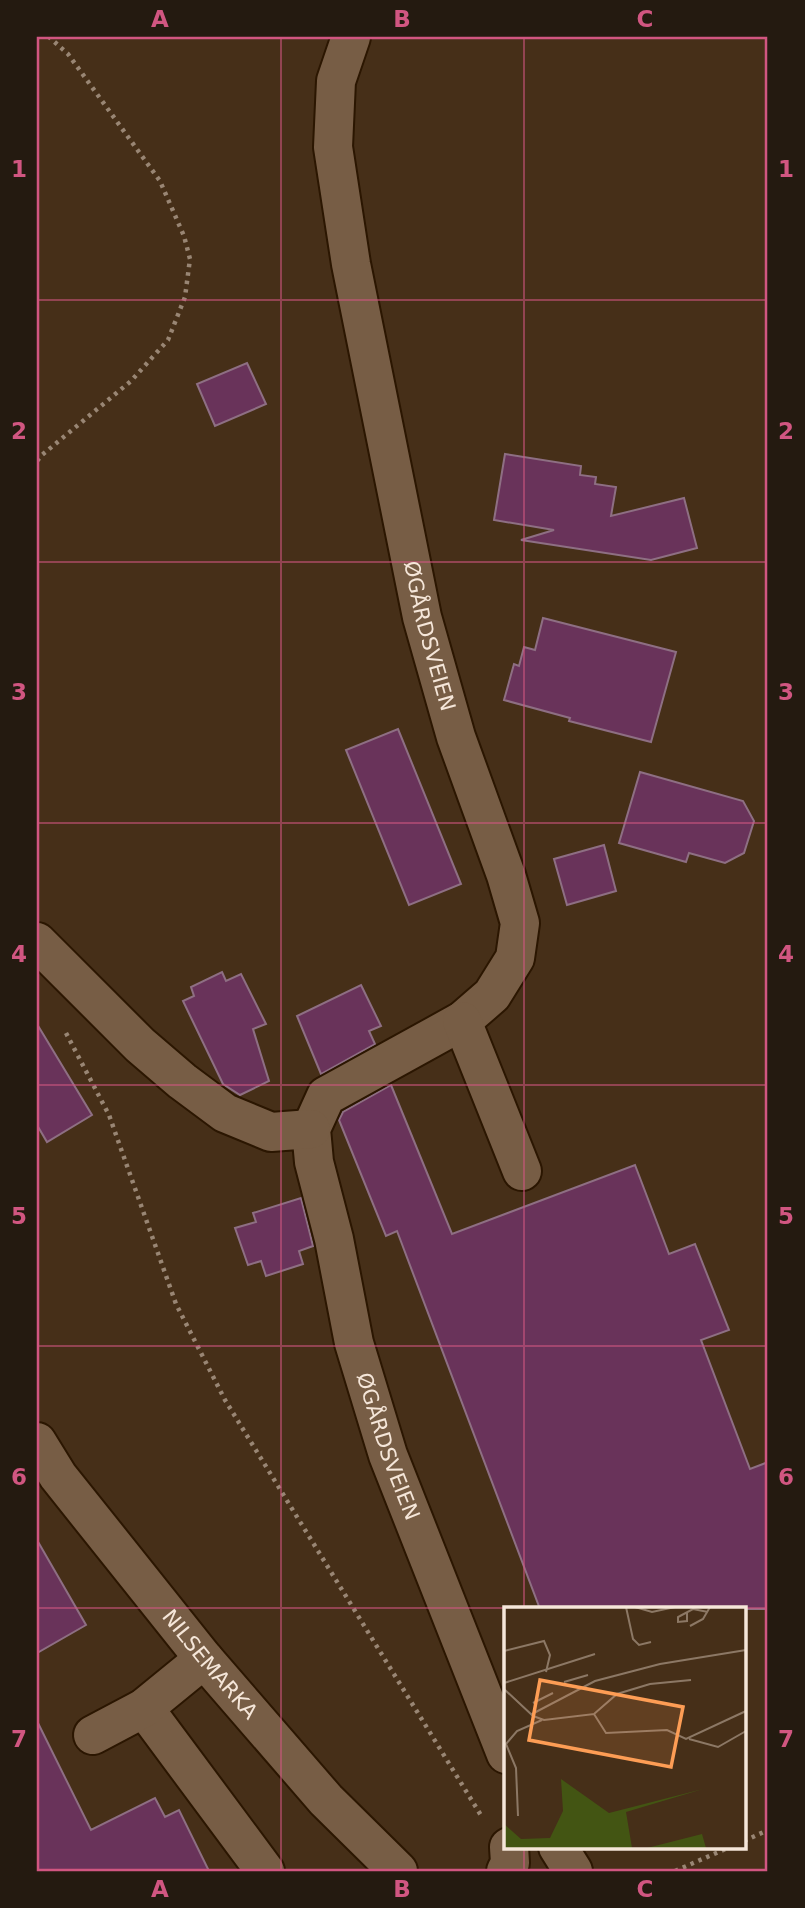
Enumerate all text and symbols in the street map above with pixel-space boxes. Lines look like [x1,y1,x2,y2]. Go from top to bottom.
text: A [151,6,169,32]
text: B [393,6,411,32]
text: C [637,6,653,32]
text: 1 [11,156,27,182]
text: 1 [778,156,794,182]
text: 2 [11,418,27,444]
text: 2 [778,418,794,444]
street label: ØGÅRDSVEIEN [399,559,460,714]
text: 3 [11,679,27,705]
text: 3 [778,679,794,705]
text: 4 [11,941,27,967]
text: 4 [778,941,794,967]
text: 5 [11,1203,27,1229]
text: 5 [778,1203,794,1229]
street label: ØGÅRDSVEIEN [352,1370,424,1523]
text: 6 [11,1464,27,1490]
text: 6 [778,1464,794,1490]
street label: NILSEMARKA [157,1605,263,1724]
inset map [504,1607,746,1848]
text: 7 [11,1726,27,1752]
text: 7 [778,1726,794,1752]
text: A [151,1876,169,1902]
text: B [393,1876,411,1902]
text: C [637,1876,653,1902]

